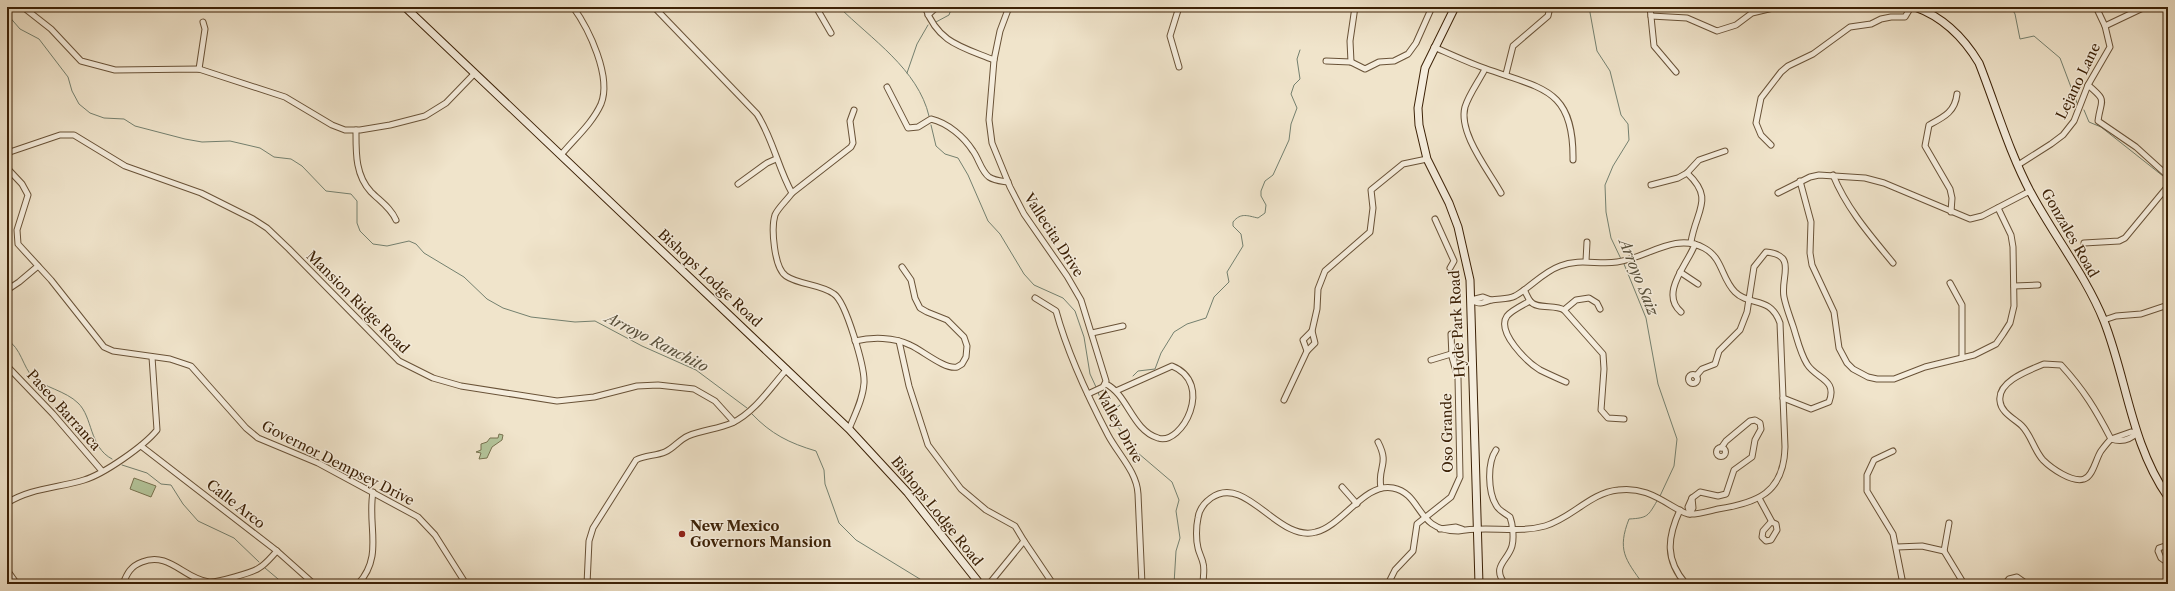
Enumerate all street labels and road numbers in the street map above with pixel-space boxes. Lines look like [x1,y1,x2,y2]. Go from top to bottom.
street label: Lejano Lane [2052,40,2104,122]
street label: Gonzales Road [2037,185,2103,281]
street label: Vallecita Drive [1020,189,1088,280]
street label: Bishops Lodge Road [654,225,766,331]
street label: Mansion Ridge Road [303,247,414,358]
street label: Hyde Park Road [1445,269,1469,378]
street label: Paseo Barranca [23,366,105,455]
street label: Valley Drive [1092,387,1147,466]
street label: Oso Grande [1437,393,1457,473]
street label: Governor Dempsey Drive [259,417,418,509]
street label: Bishops Lodge Road [887,453,987,570]
street label: Calle Arco [203,476,269,532]

